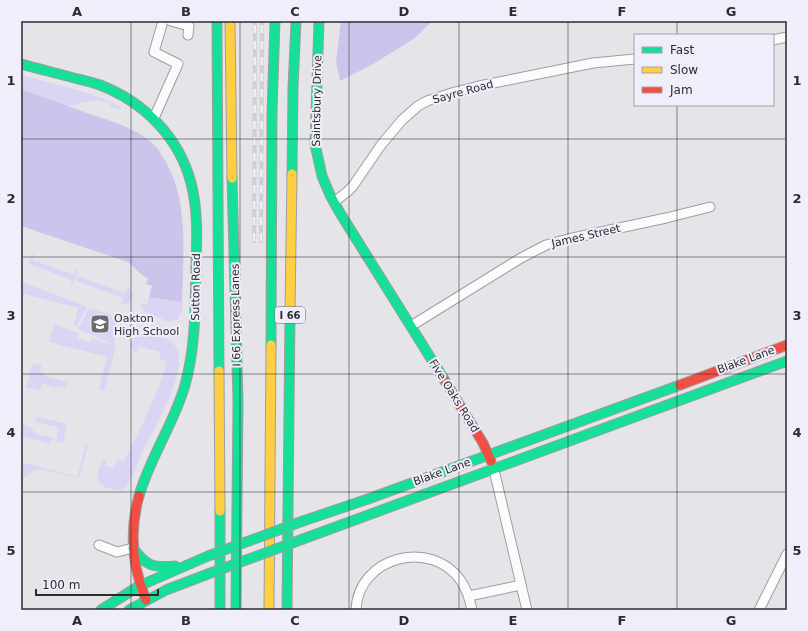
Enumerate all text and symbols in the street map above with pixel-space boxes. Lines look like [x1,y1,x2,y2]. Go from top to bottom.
text: A [72,4,82,19]
text: B [181,4,191,19]
text: C [290,4,300,19]
text: D [399,4,410,19]
text: E [509,4,517,19]
text: F [618,4,626,19]
text: G [726,4,736,19]
legend [634,34,774,106]
text: Fast [670,43,694,57]
street label: Saintsbury Drive [310,55,324,147]
text: Slow [670,63,698,77]
text: 1 [6,73,16,88]
text: 1 [792,73,802,88]
street label: Sayre Road [431,78,495,106]
text: Jam [669,83,693,97]
text: 2 [6,191,16,206]
text: 2 [792,191,802,206]
street label: James Street [549,222,622,250]
street label: Sutton Road [189,253,203,321]
street label: I 66 Express Lanes [229,263,243,367]
road number: I 66 [275,307,305,323]
text: 3 [6,308,16,323]
text: 3 [792,308,802,323]
place label: Oakton High School [114,312,179,338]
school or university icon: Oakton High School [89,313,111,335]
street label: Blake Lane [715,344,777,376]
street label: Five Oaks Road [426,357,482,435]
text: 4 [6,425,16,440]
text: 4 [792,425,802,440]
street label: Blake Lane [411,456,473,488]
text: 5 [6,543,16,558]
text: 5 [792,543,802,558]
scale bar [36,571,158,597]
text: 100 m [42,578,80,592]
text: A [72,613,82,628]
text: B [181,613,191,628]
text: C [290,613,300,628]
text: D [399,613,410,628]
text: E [509,613,517,628]
text: F [618,613,626,628]
text: G [726,613,736,628]

